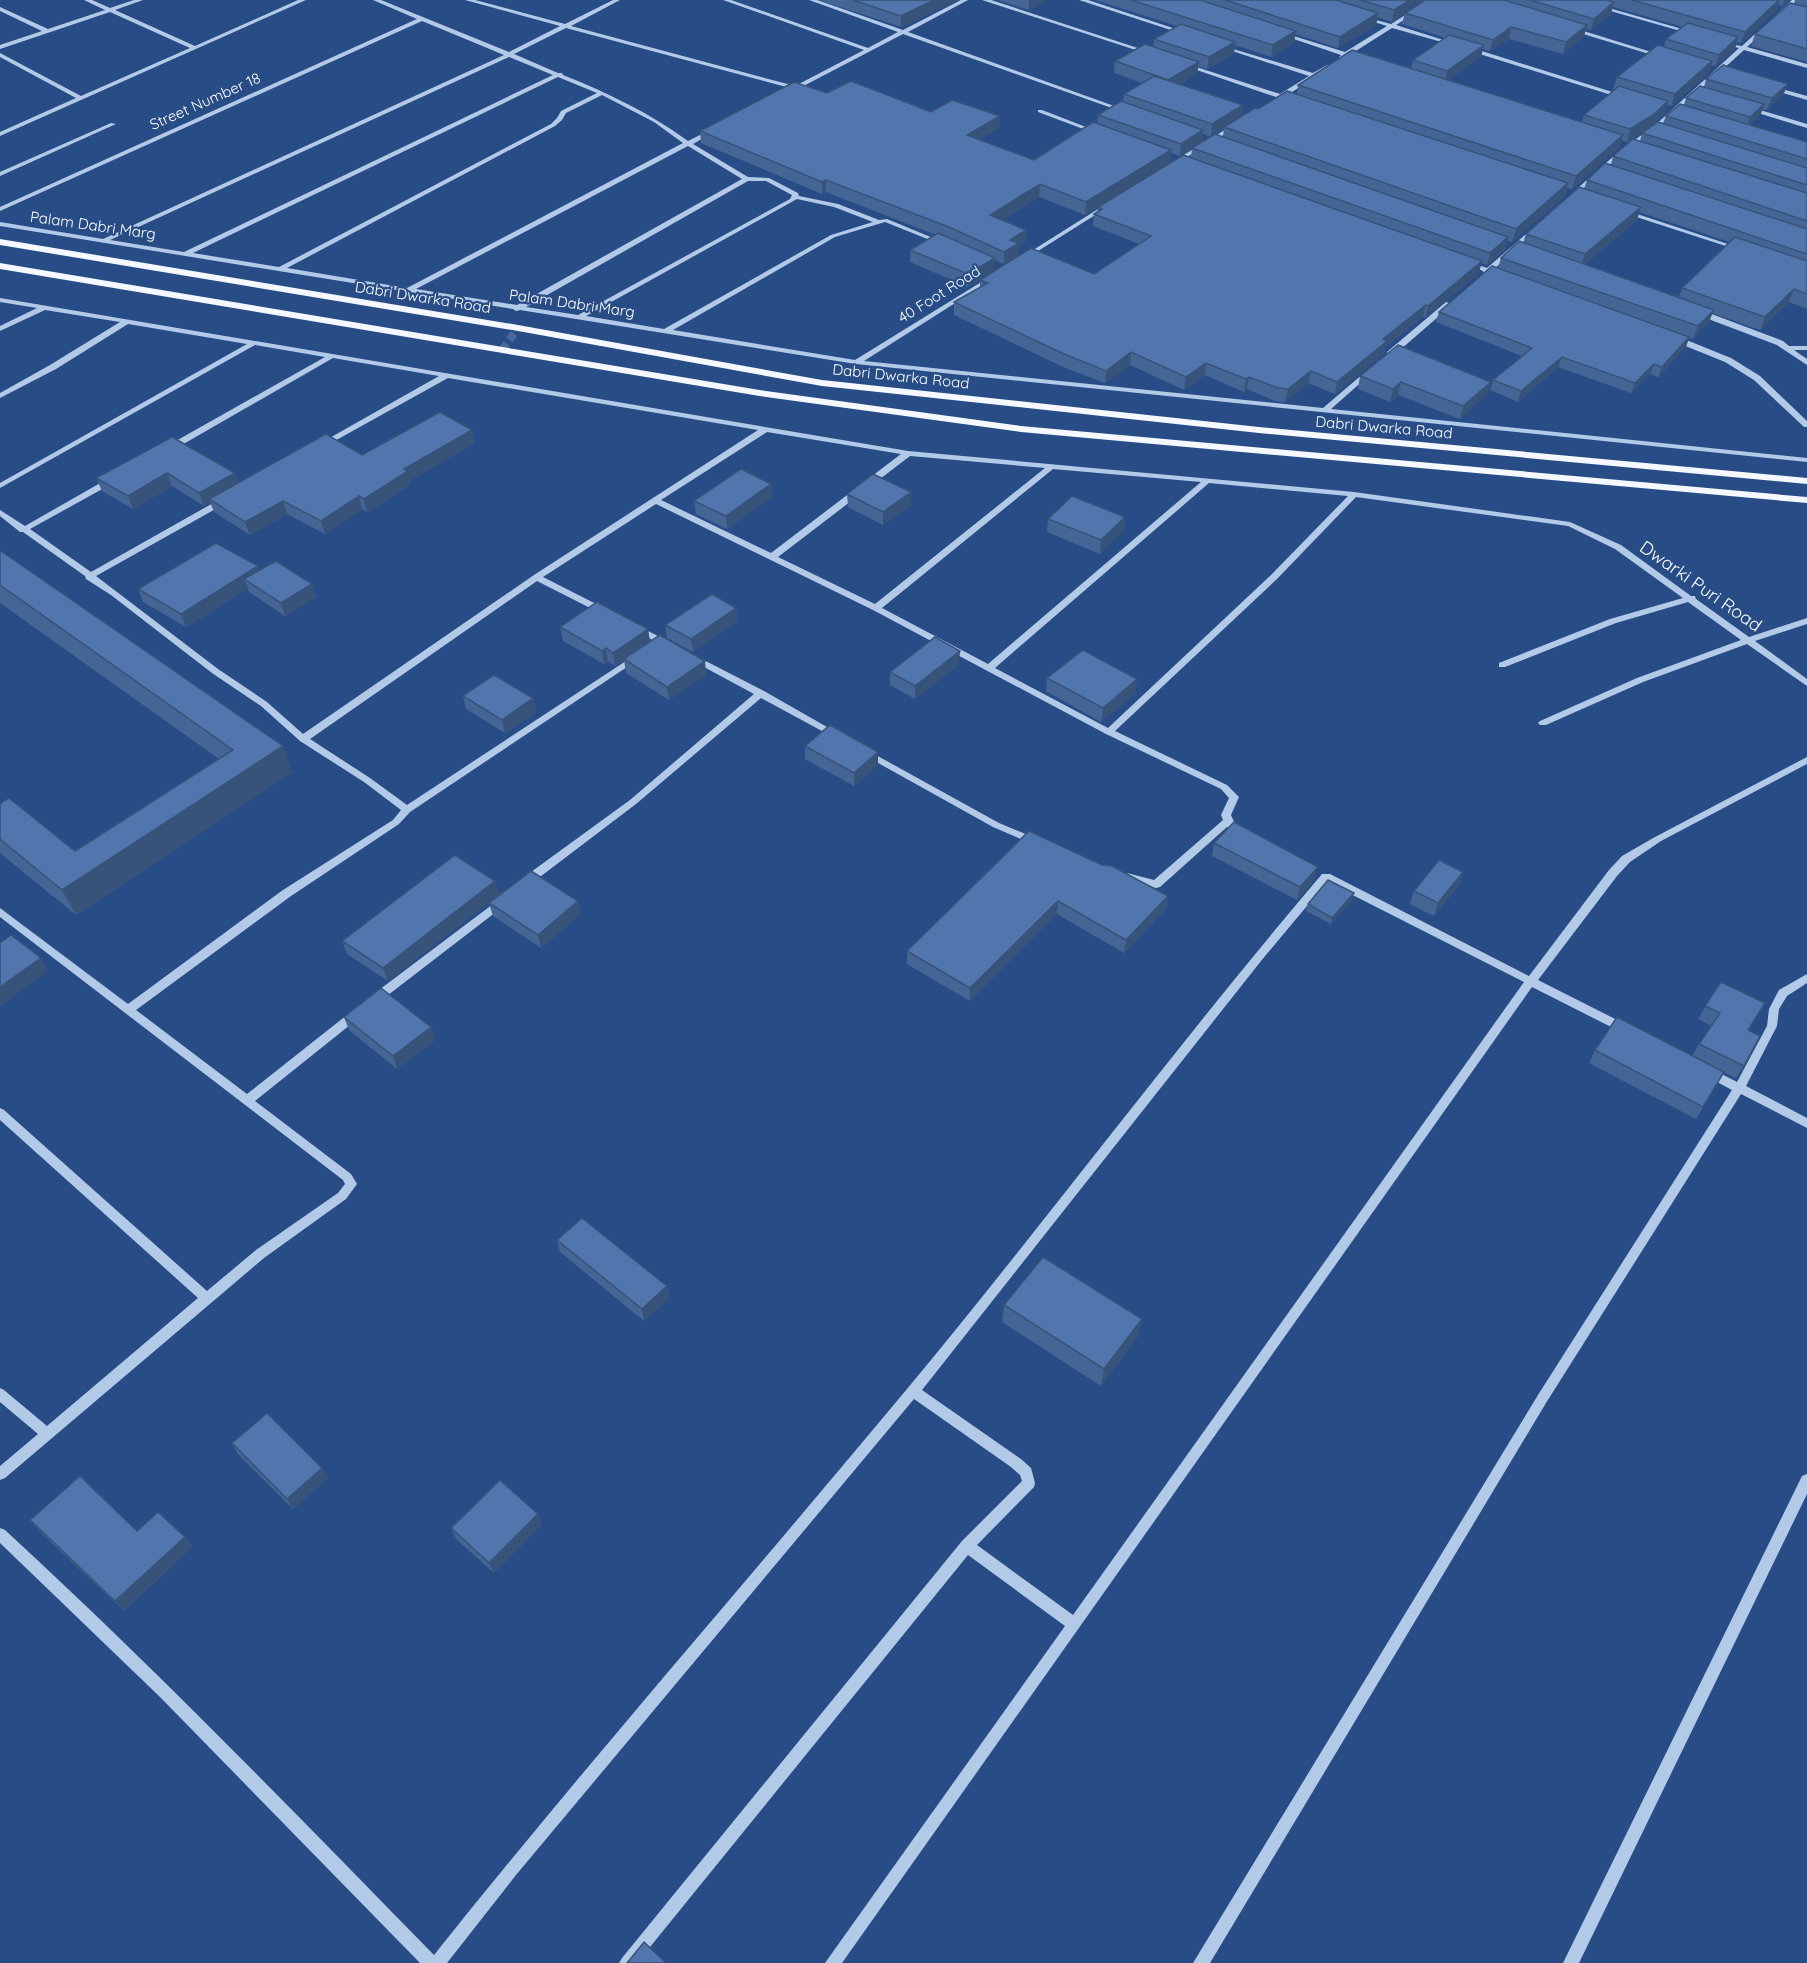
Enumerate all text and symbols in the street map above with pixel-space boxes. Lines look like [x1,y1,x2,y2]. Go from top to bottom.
street label: Street Number 18 [147,68,263,134]
street label: Palam Dabri Marg [29,207,157,243]
street label: 40 Foot Road [894,261,984,327]
street label: Dabri Dwarka Road [354,277,492,317]
street label: Palam Dabri Marg [508,285,636,321]
street label: Dabri Dwarka Road [832,359,970,393]
street label: Dabri Dwarka Road [1315,412,1453,442]
street label: Dwarki Puri Road [1635,535,1767,637]

